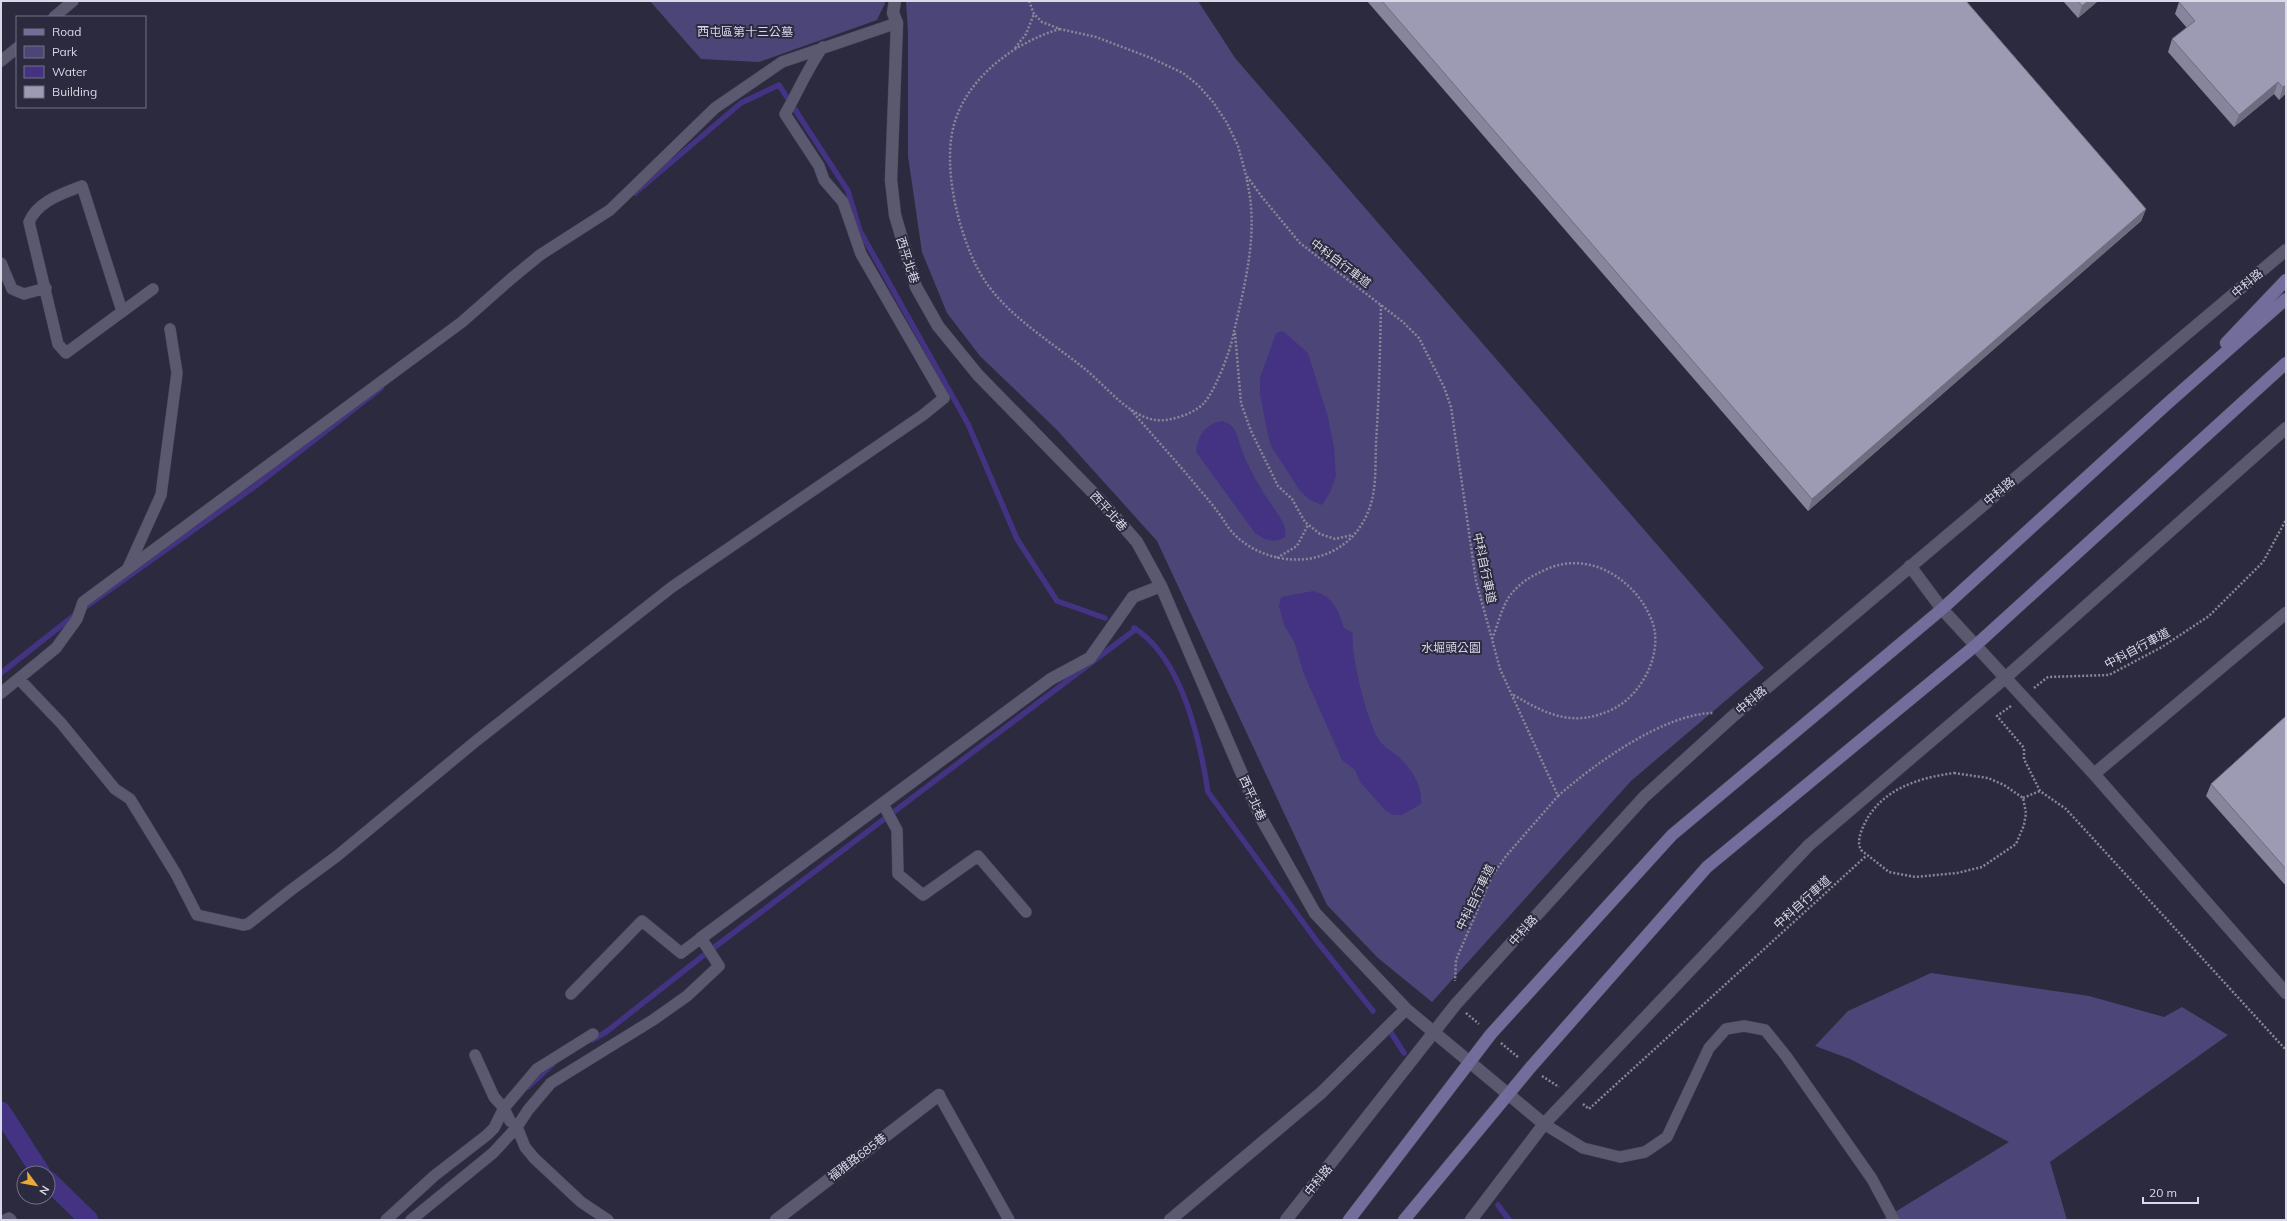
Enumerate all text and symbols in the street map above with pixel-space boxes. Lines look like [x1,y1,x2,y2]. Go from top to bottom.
legend [16,16,146,108]
text: Road [52,24,81,39]
park label: 西屯區第十三公墓 [697,24,793,39]
text: Park [52,44,78,59]
text: Water [52,64,88,79]
text: Building [52,84,97,99]
street label: 西平北巷 [893,235,923,285]
street label: 中科自行車道 [1308,235,1374,291]
street label: 中科路 [2228,266,2266,300]
street label: 中科路 [1980,474,2018,508]
street label: 西平北巷 [1087,488,1131,534]
street label: 中科自行車道 [1470,531,1500,605]
street label: 中科自行車道 [2102,624,2172,672]
park label: 水堀頭公園 [1421,640,1481,655]
street label: 中科路 [1732,683,1770,717]
street label: 西平北巷 [1236,773,1270,823]
street label: 中科自行車道 [1452,861,1498,933]
street label: 中科自行車道 [1770,872,1834,932]
street label: 中科路 [1505,912,1541,948]
street label: 福雅路685巷 [825,1130,889,1184]
street label: 中科路 [1301,1161,1335,1199]
north arrow [16,1165,56,1205]
scale bar [2143,1179,2198,1205]
text: N [36,1183,53,1198]
text: 20 m [2149,1185,2177,1200]

